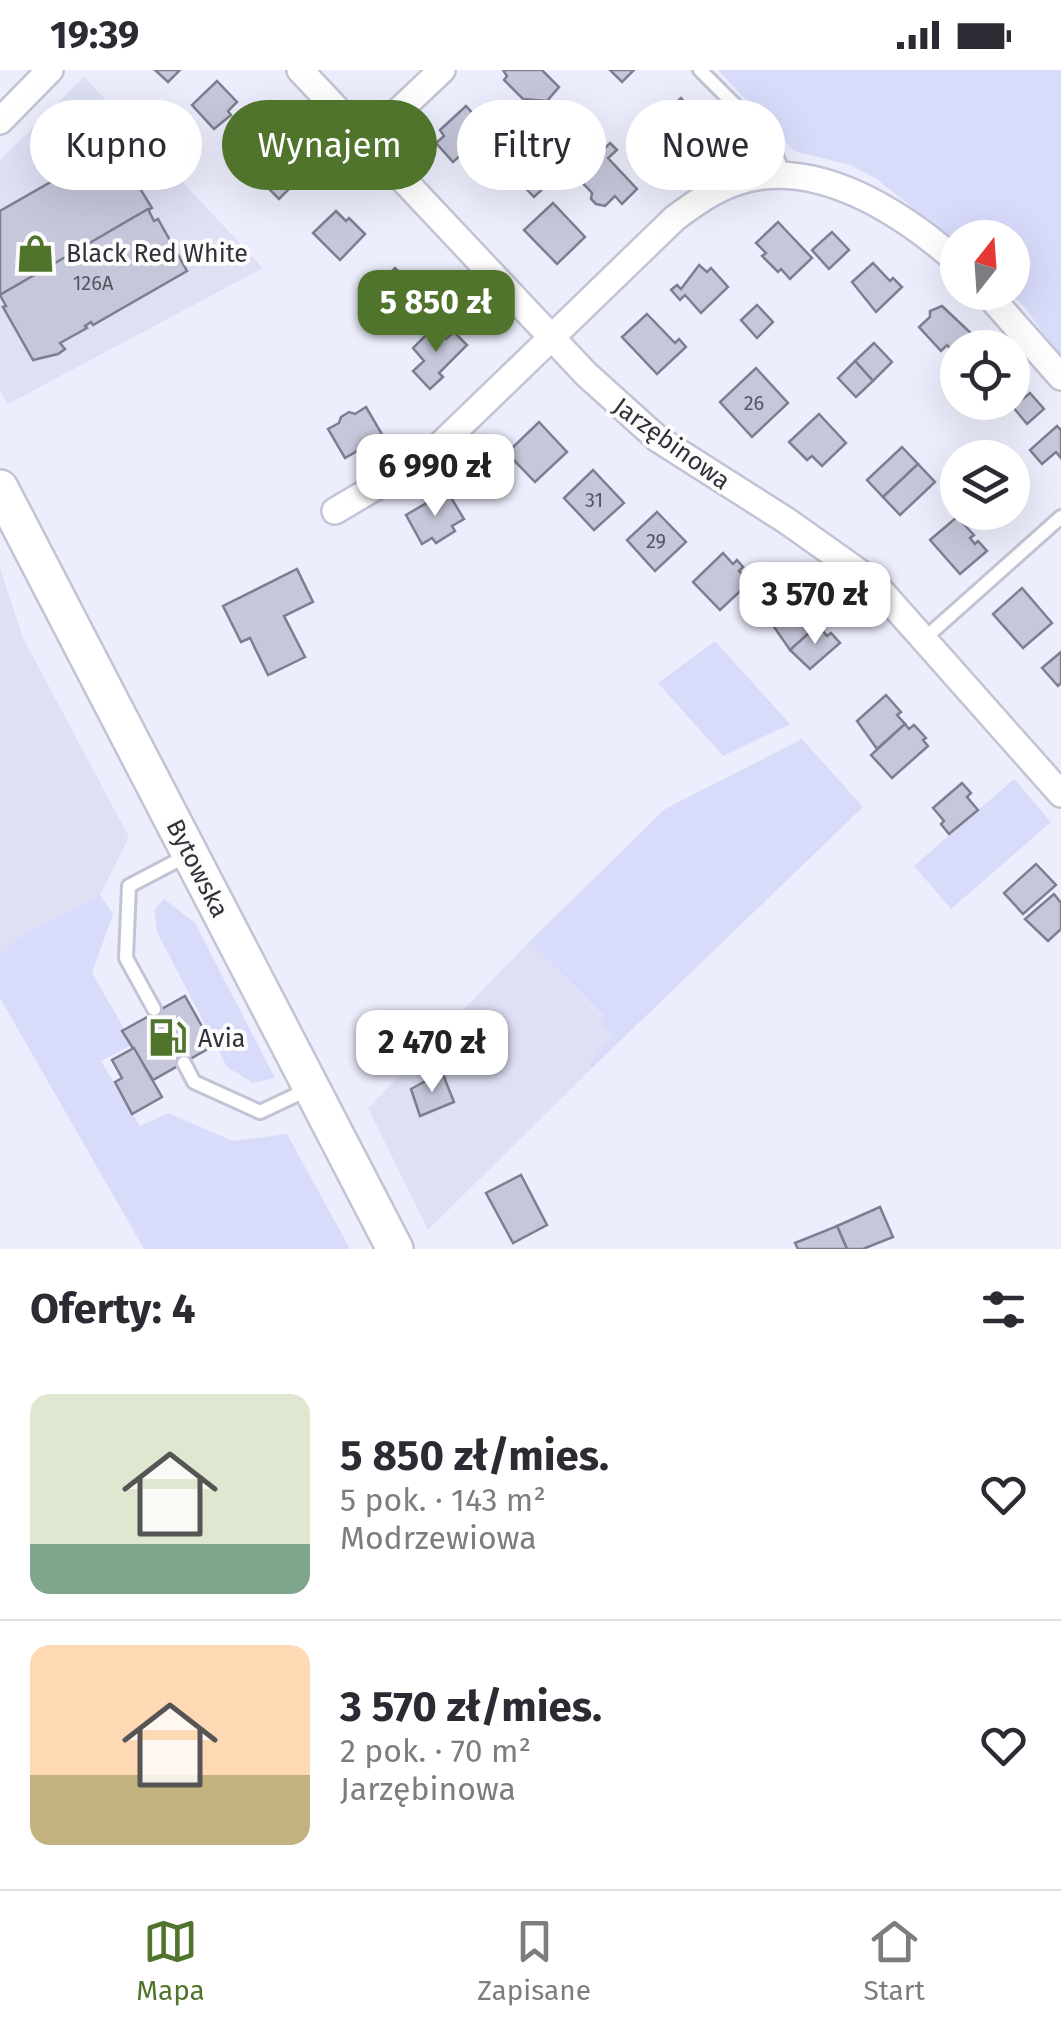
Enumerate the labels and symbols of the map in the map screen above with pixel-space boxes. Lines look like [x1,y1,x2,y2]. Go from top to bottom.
north arrow [940,220,1030,310]
shop icon: Black Red White [15,232,57,274]
place label: Black Red White [66,239,248,269]
pin: 5 850 zł [333,270,539,355]
house number: 126A [73,271,114,295]
street label: Jarzębinowa [607,391,736,496]
house number: 26 [744,391,764,415]
pin: 6 990 zł [332,434,538,519]
house number: 31 [585,488,603,512]
house number: 29 [646,529,666,553]
pin: 3 570 zł [712,562,918,647]
street label: Bytowska [160,814,235,923]
pin: 2 470 zł [329,1010,535,1095]
fuel station icon: Avia [147,1017,189,1059]
place label: Avia [198,1024,245,1054]

